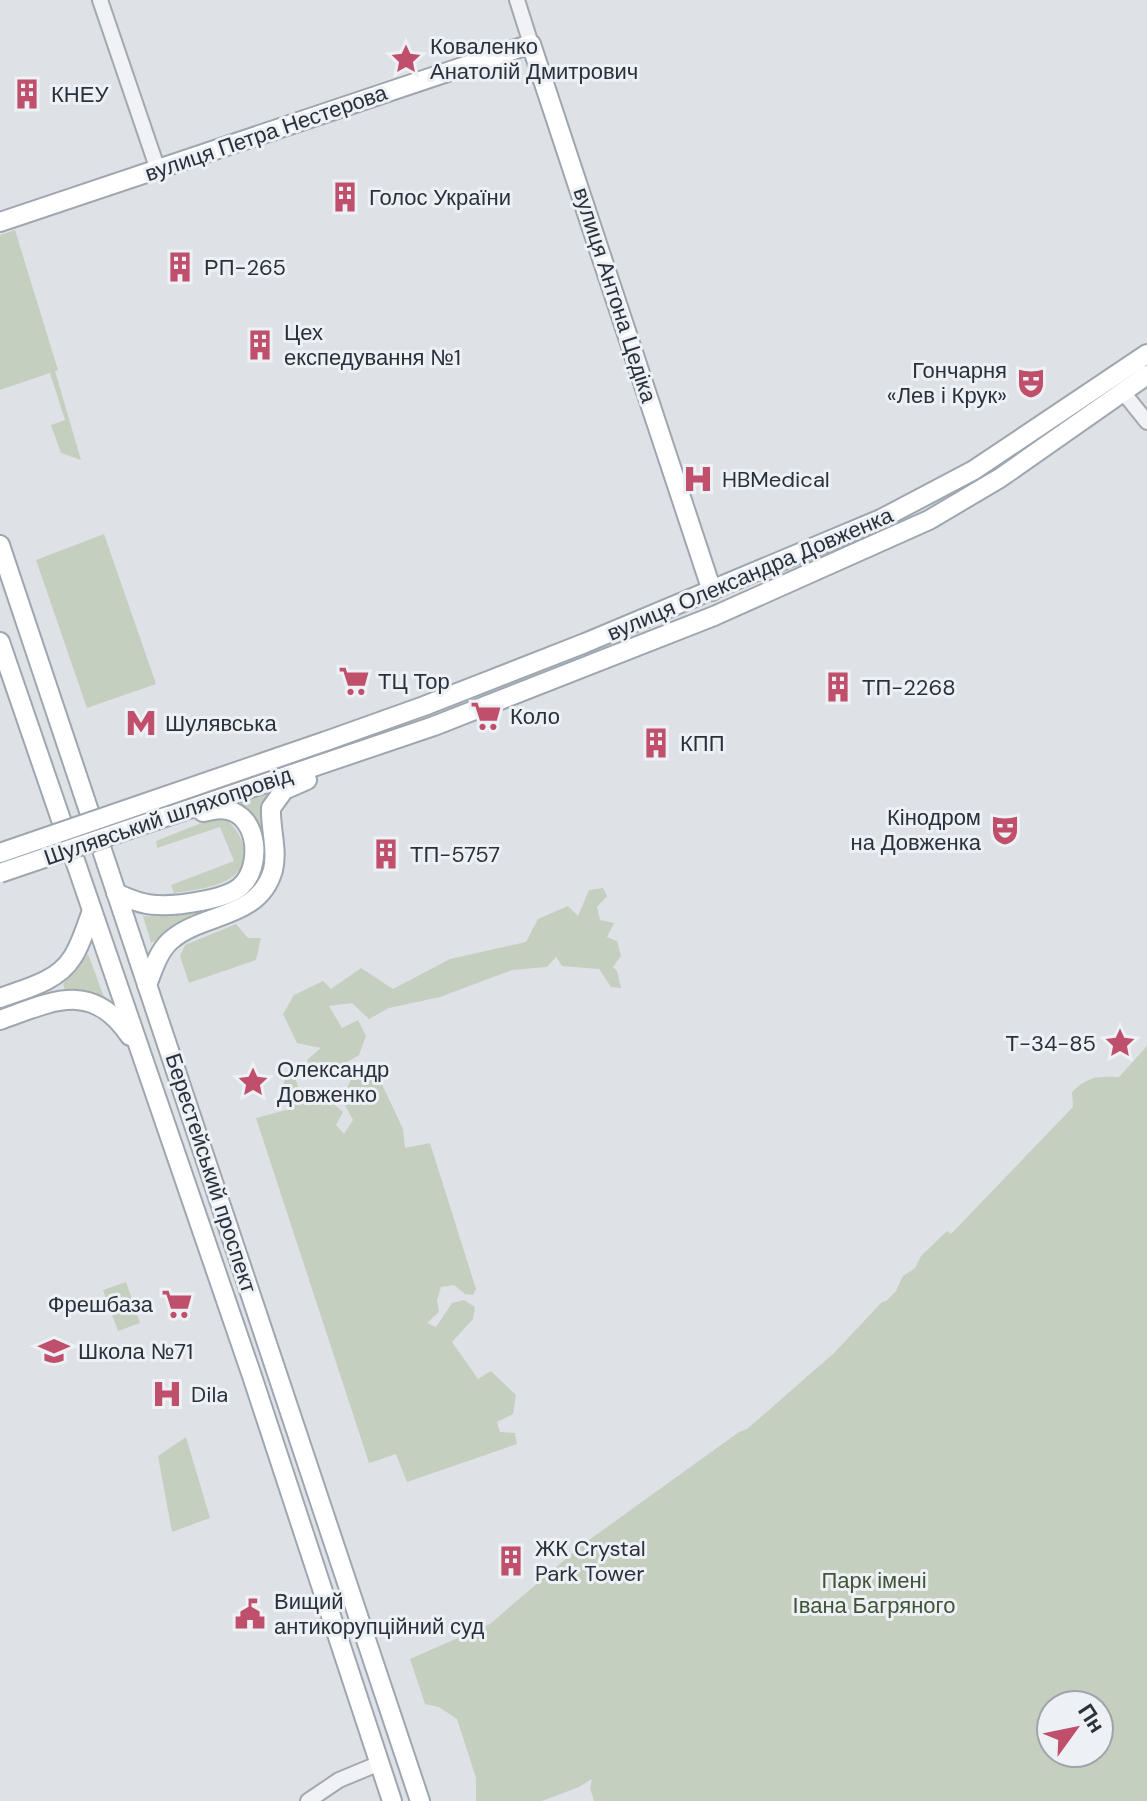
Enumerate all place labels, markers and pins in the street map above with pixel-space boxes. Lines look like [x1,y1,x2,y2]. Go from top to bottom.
place label: Коваленко Анатолій Дмитрович [430,32,638,86]
place icon: Коваленко Анатолій Дмитрович [389,42,423,76]
building icon: КНЕУ [10,77,44,111]
place label: КНЕУ [51,80,109,109]
building icon: Голос України [328,180,362,214]
place label: Голос України [369,183,511,212]
building icon: РП-265 [163,250,197,284]
place label: РП-265 [204,253,286,282]
place label: Цех експедування №1 [284,318,461,372]
building icon: Цех експедування №1 [243,328,277,362]
place label: Гончарня «Лев і Крук» [887,356,1007,410]
theatre icon: Гончарня «Лев і Крук» [1014,366,1048,400]
hospital icon: HBMedical [681,462,715,496]
place label: HBMedical [722,465,830,494]
supermarket icon: ТЦ Тор [337,664,371,698]
place label: ТЦ Тор [378,667,450,696]
building icon: ТП-2268 [821,670,855,704]
place label: ТП-2268 [862,673,956,702]
supermarket icon: Коло [469,699,503,733]
place label: Коло [510,702,560,731]
metro station icon: Шулявська [124,706,158,740]
place label: Шулявська [165,709,277,738]
building icon: КПП [639,726,673,760]
place label: КПП [680,729,724,758]
place label: Кінодром на Довженка [850,803,982,857]
theatre icon: Кінодром на Довженка [988,813,1022,847]
building icon: ТП-5757 [369,837,403,871]
place label: ТП-5757 [410,840,500,869]
place icon: Т-34-85 [1103,1026,1137,1060]
place label: Т-34-85 [1006,1029,1096,1058]
place label: Олександр Довженко [277,1055,389,1109]
place icon: Олександр Довженко [236,1065,270,1099]
supermarket icon: Фрешбаза [160,1287,194,1321]
place label: Фрешбаза [48,1290,154,1319]
school or university icon: Школа №71 [37,1334,71,1368]
place label: Школа №71 [78,1337,193,1366]
hospital icon: Dila [150,1377,184,1411]
place label: Dila [191,1380,228,1409]
place label: ЖК Crystal Park Tower [535,1534,646,1588]
building icon: ЖК Crystal Park Tower [494,1544,528,1578]
place label: Вищий антикорупційний суд [274,1587,484,1641]
public building icon: Вищий антикорупційний суд [233,1597,267,1631]

